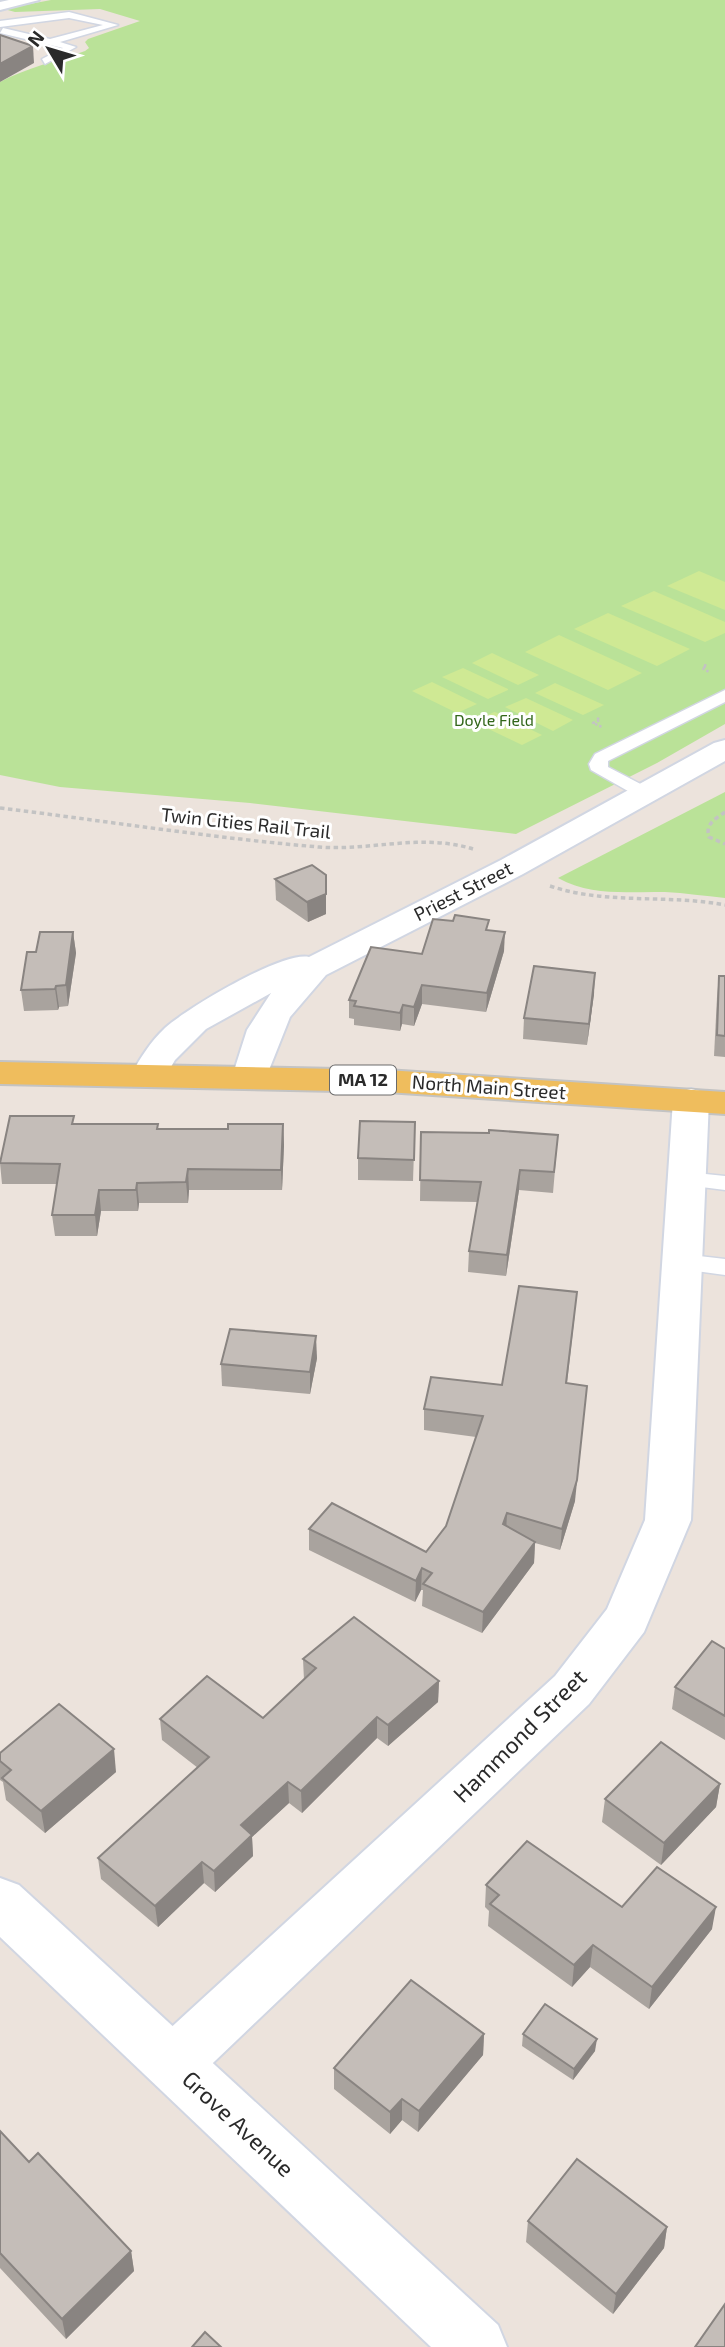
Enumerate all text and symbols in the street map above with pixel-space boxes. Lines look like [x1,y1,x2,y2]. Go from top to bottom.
north arrow [14,14,84,84]
text: N [22,26,48,51]
park label: Doyle Field [454,710,534,729]
street label: Twin Cities Rail Trail [160,802,332,843]
street label: Priest Street [410,856,516,925]
road number: MA 12 [330,1065,396,1094]
street label: North Main Street [411,1070,567,1103]
street label: Hammond Street [447,1663,592,1808]
street label: Grove Avenue [177,2064,300,2182]

